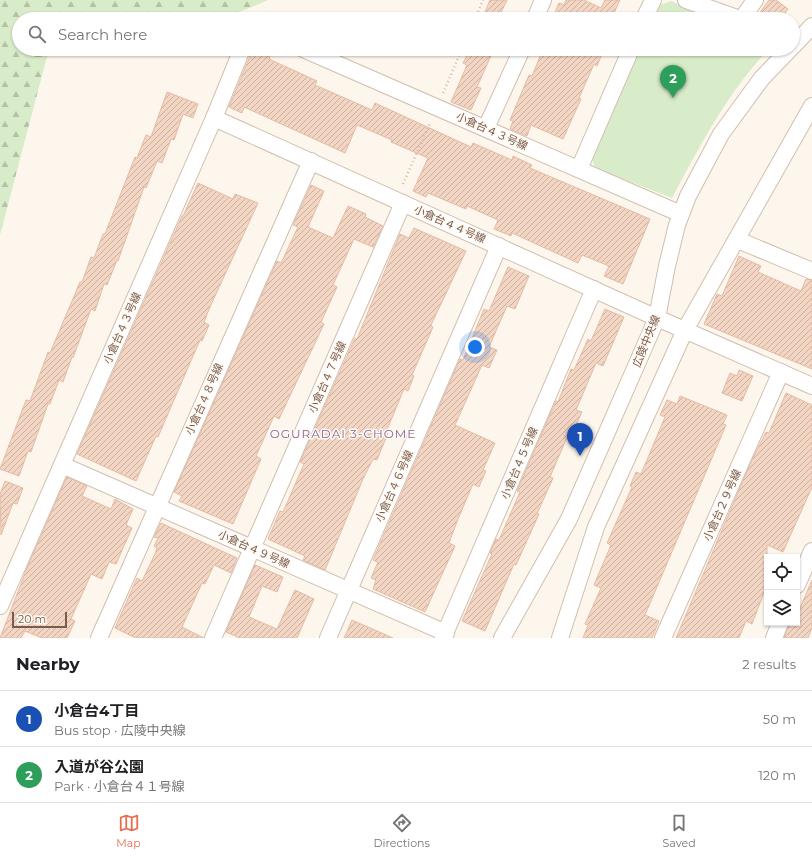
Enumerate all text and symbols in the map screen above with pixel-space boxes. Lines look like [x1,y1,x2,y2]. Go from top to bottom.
search box [12,12,800,56]
icon: search [26,23,48,45]
text: Search here [58,25,147,44]
pin: 2 [660,65,686,98]
street label: 小倉台４３号線 [454,109,530,153]
street label: 小倉台４４号線 [412,202,488,246]
street label: 小倉台４３号線 [100,290,144,366]
street label: 広陵中央線 [629,313,663,369]
your location [465,337,485,357]
street label: 小倉台４７号線 [305,339,349,415]
street label: 小倉台４８号線 [182,361,226,437]
pin: 1 [567,423,593,456]
street label: 小倉台４５号線 [498,425,540,501]
district label: OGURADAI 3-CHOME [270,426,416,441]
street label: 小倉台４６号線 [372,448,416,524]
street label: 小倉台２９号線 [700,467,744,543]
street label: 小倉台４９号線 [216,527,292,571]
map controls [764,554,800,626]
button: locate [764,554,800,590]
button: layers [764,590,800,626]
scale bar [12,610,67,629]
text: 20 m [18,612,46,626]
text: Nearby [16,654,80,674]
text: 2 results [742,656,796,672]
text: 小倉台4丁目 [54,701,139,720]
text: 1 [26,711,32,727]
text: 50 m [763,711,796,727]
text: Bus stop · 広陵中央線 [54,722,186,738]
text: 入道が谷公園 [54,757,144,776]
text: 2 [25,767,33,783]
text: 120 m [758,767,796,783]
text: Park · 小倉台４１号線 [54,778,185,794]
tab: Map [116,812,141,850]
tab: Directions [374,812,430,850]
tab: Saved [663,812,696,850]

